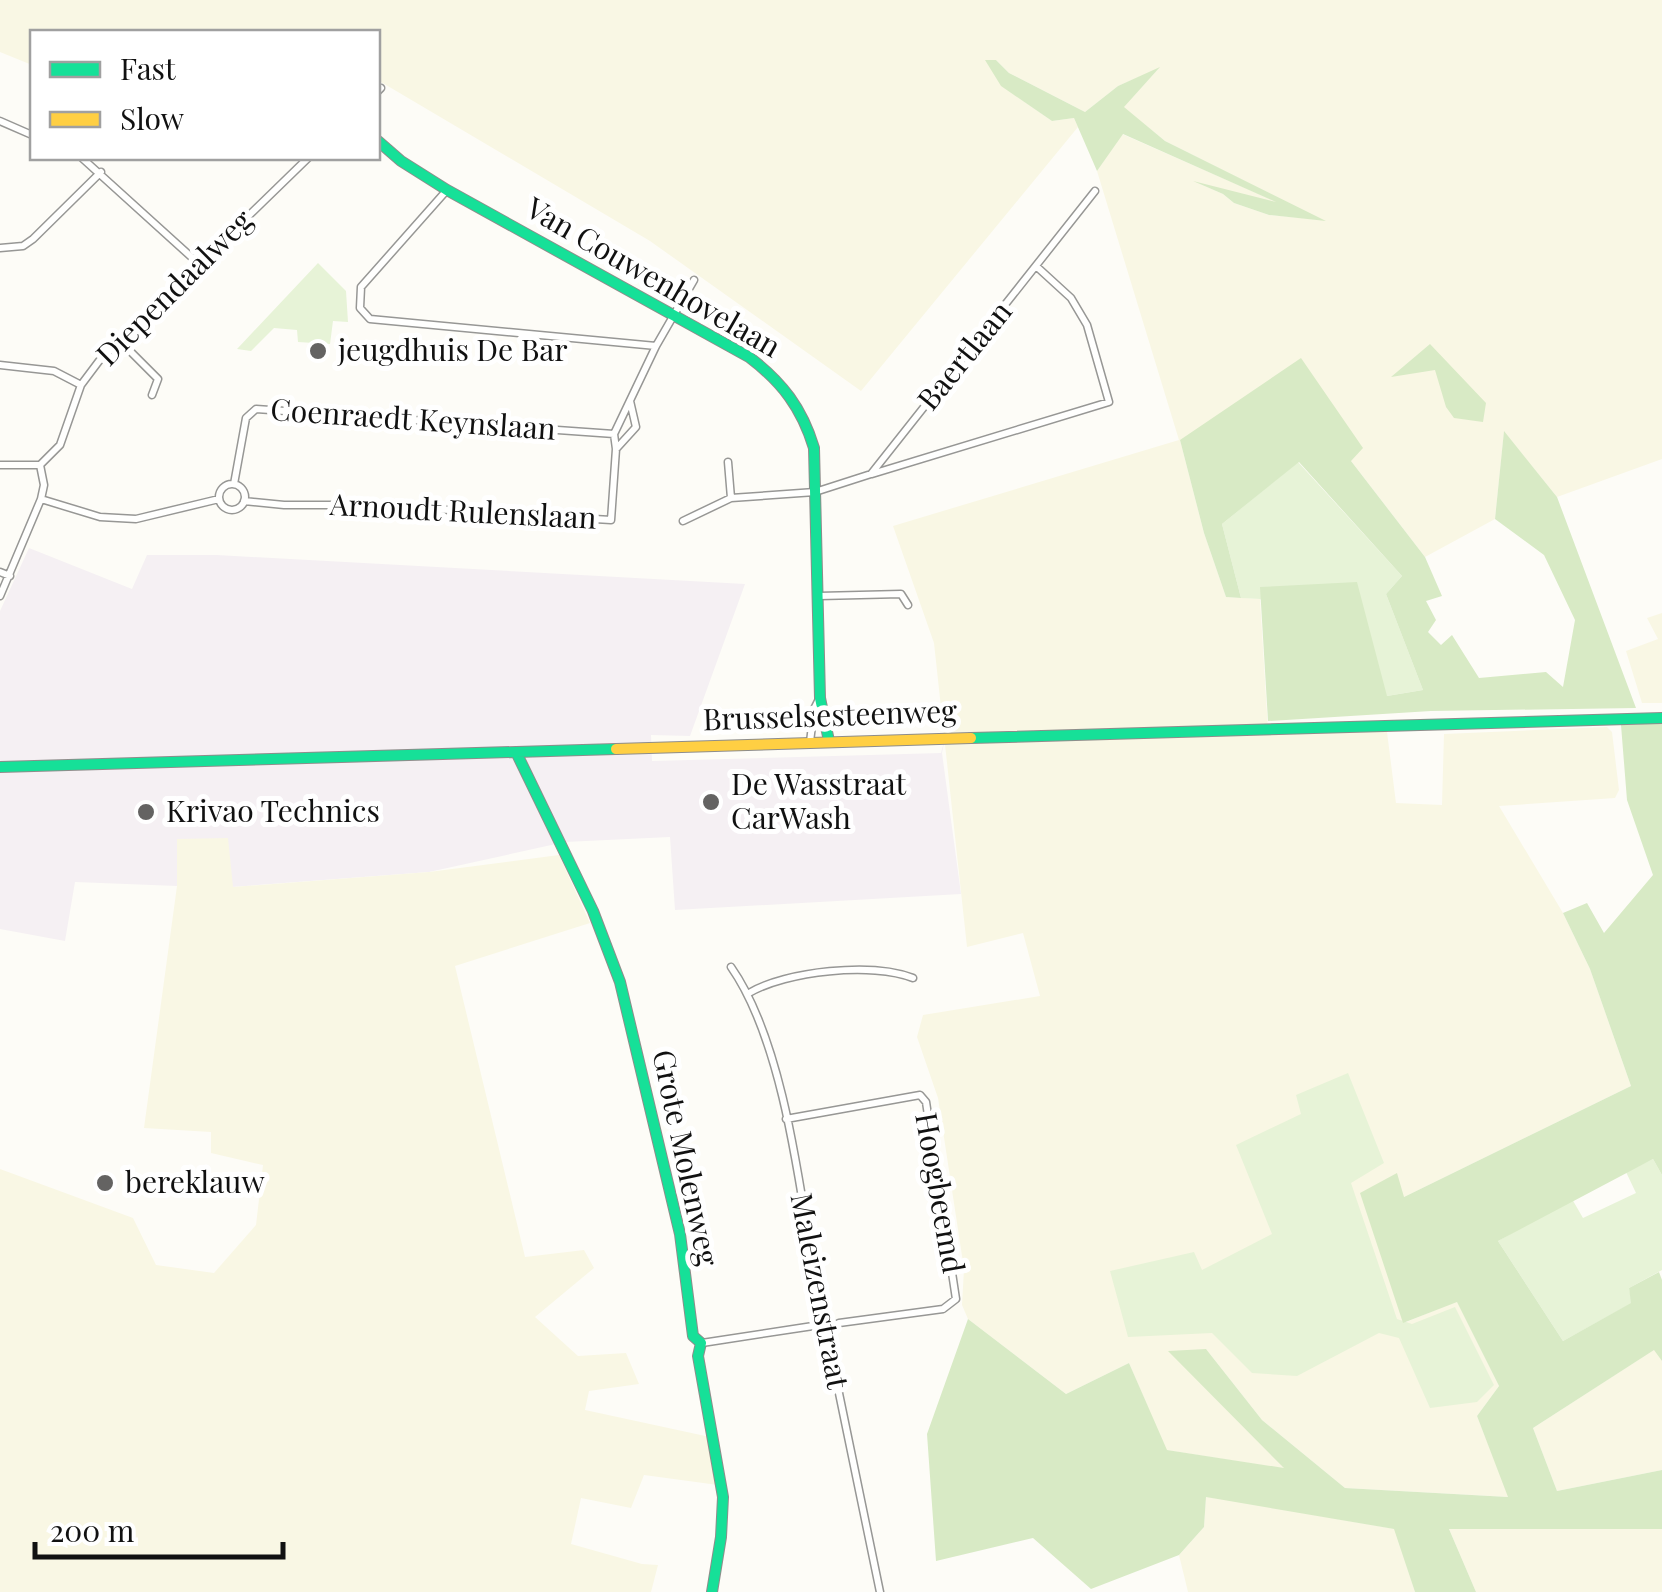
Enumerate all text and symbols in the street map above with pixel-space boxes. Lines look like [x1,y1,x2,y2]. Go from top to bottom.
legend [30,30,380,160]
text: Fast [120,48,176,88]
text: Slow [120,98,185,138]
street label: Van Couwenhovelaan [519,187,789,366]
street label: Diependaalweg [87,200,261,374]
street label: Baertlaan [907,292,1020,418]
place label: jeugdhuis De Bar [337,329,568,369]
marker: jeugdhuis De Bar [307,340,329,362]
street label: Coenraedt Keynslaan [269,388,557,448]
street label: Arnoudt Rulenslaan [328,483,598,537]
street label: Brusselsesteenweg [702,690,958,738]
place label: De Wasstraat CarWash [731,763,907,837]
place label: Krivao Technics [166,790,380,830]
marker: De Wasstraat CarWash [700,791,722,813]
marker: Krivao Technics [135,801,157,823]
street label: Grote Molenweg [644,1046,729,1270]
street label: Hoogbeemd [907,1109,975,1276]
place label: bereklauw [125,1161,266,1201]
marker: bereklauw [94,1172,116,1194]
street label: Maleizenstraat [782,1189,860,1392]
scale bar [35,1497,282,1559]
text: 200 m [50,1510,135,1550]

